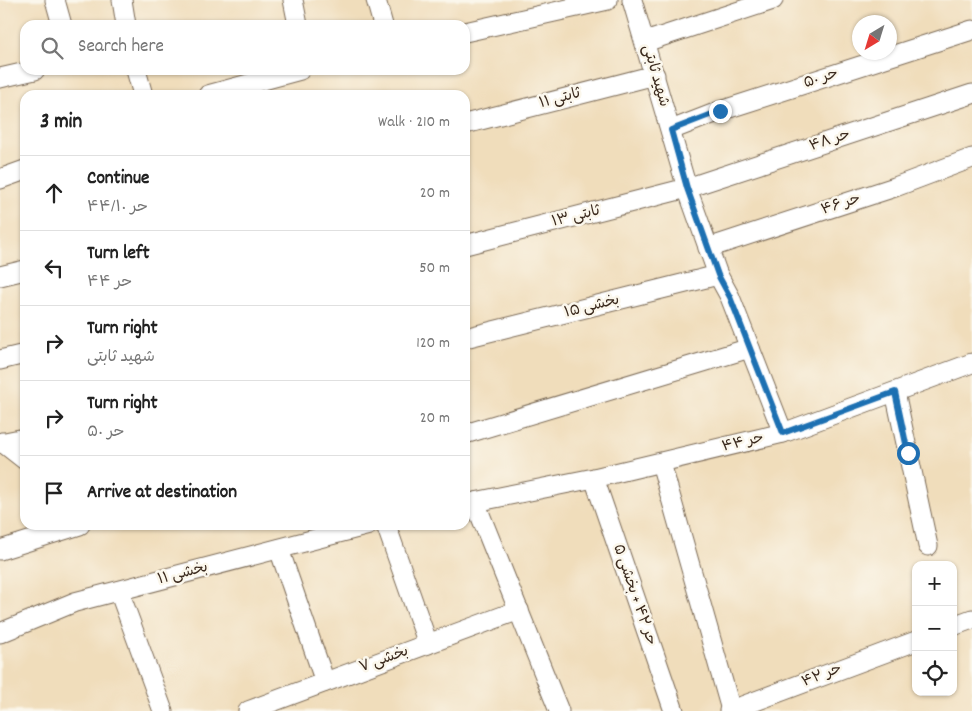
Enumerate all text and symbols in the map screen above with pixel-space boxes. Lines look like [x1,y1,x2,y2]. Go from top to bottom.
north arrow [852,15,897,60]
search box [20,20,470,75]
icon: search [38,34,66,62]
text: Search here [78,34,164,61]
street label: شهید ثابتی [636,42,674,110]
street label: حر ۵۰ [801,63,841,95]
street label: ثابتی ۱۱ [537,83,584,115]
route end [709,100,732,123]
text: 3 min [40,108,82,138]
text: Walk · 210 m [378,111,450,134]
street label: حر ۴۸ [807,124,853,158]
text: Continue [87,166,149,193]
icon: ahead [40,179,68,207]
text: 20 m [420,182,450,205]
street label: حر ۴۶ [818,188,864,222]
text: حر ۴۴/۱۰ [87,196,148,219]
street label: ثابتی ۱۳ [550,200,603,234]
text: Turn left [87,241,150,268]
icon: left [40,254,68,282]
text: 50 m [419,257,450,280]
text: حر ۴۴ [87,271,132,294]
street label: بخشی ۱۵ [562,290,622,324]
text: Turn right [87,316,158,343]
icon: right [40,329,68,357]
text: 120 m [416,332,450,355]
text: شهید ثابتی [87,346,155,369]
text: Turn right [87,391,158,418]
icon: right [40,404,68,432]
text: 20 m [420,407,450,430]
text: حر ۵۰ [87,421,125,444]
street label: حر ۴۴ [720,428,766,458]
route start [897,442,920,465]
icon: arrive [40,479,68,507]
text: Arrive at destination [87,480,237,507]
street label: حر ۴۲ + بخشی ۵ [606,541,662,649]
street label: بخشی ۱۱ [155,557,211,591]
map controls [912,561,957,696]
button: + [912,561,957,606]
button: − [912,606,957,651]
street label: بخشی ۷ [356,641,412,679]
button: locate [912,651,957,696]
street label: حر ۴۲ [799,658,845,694]

